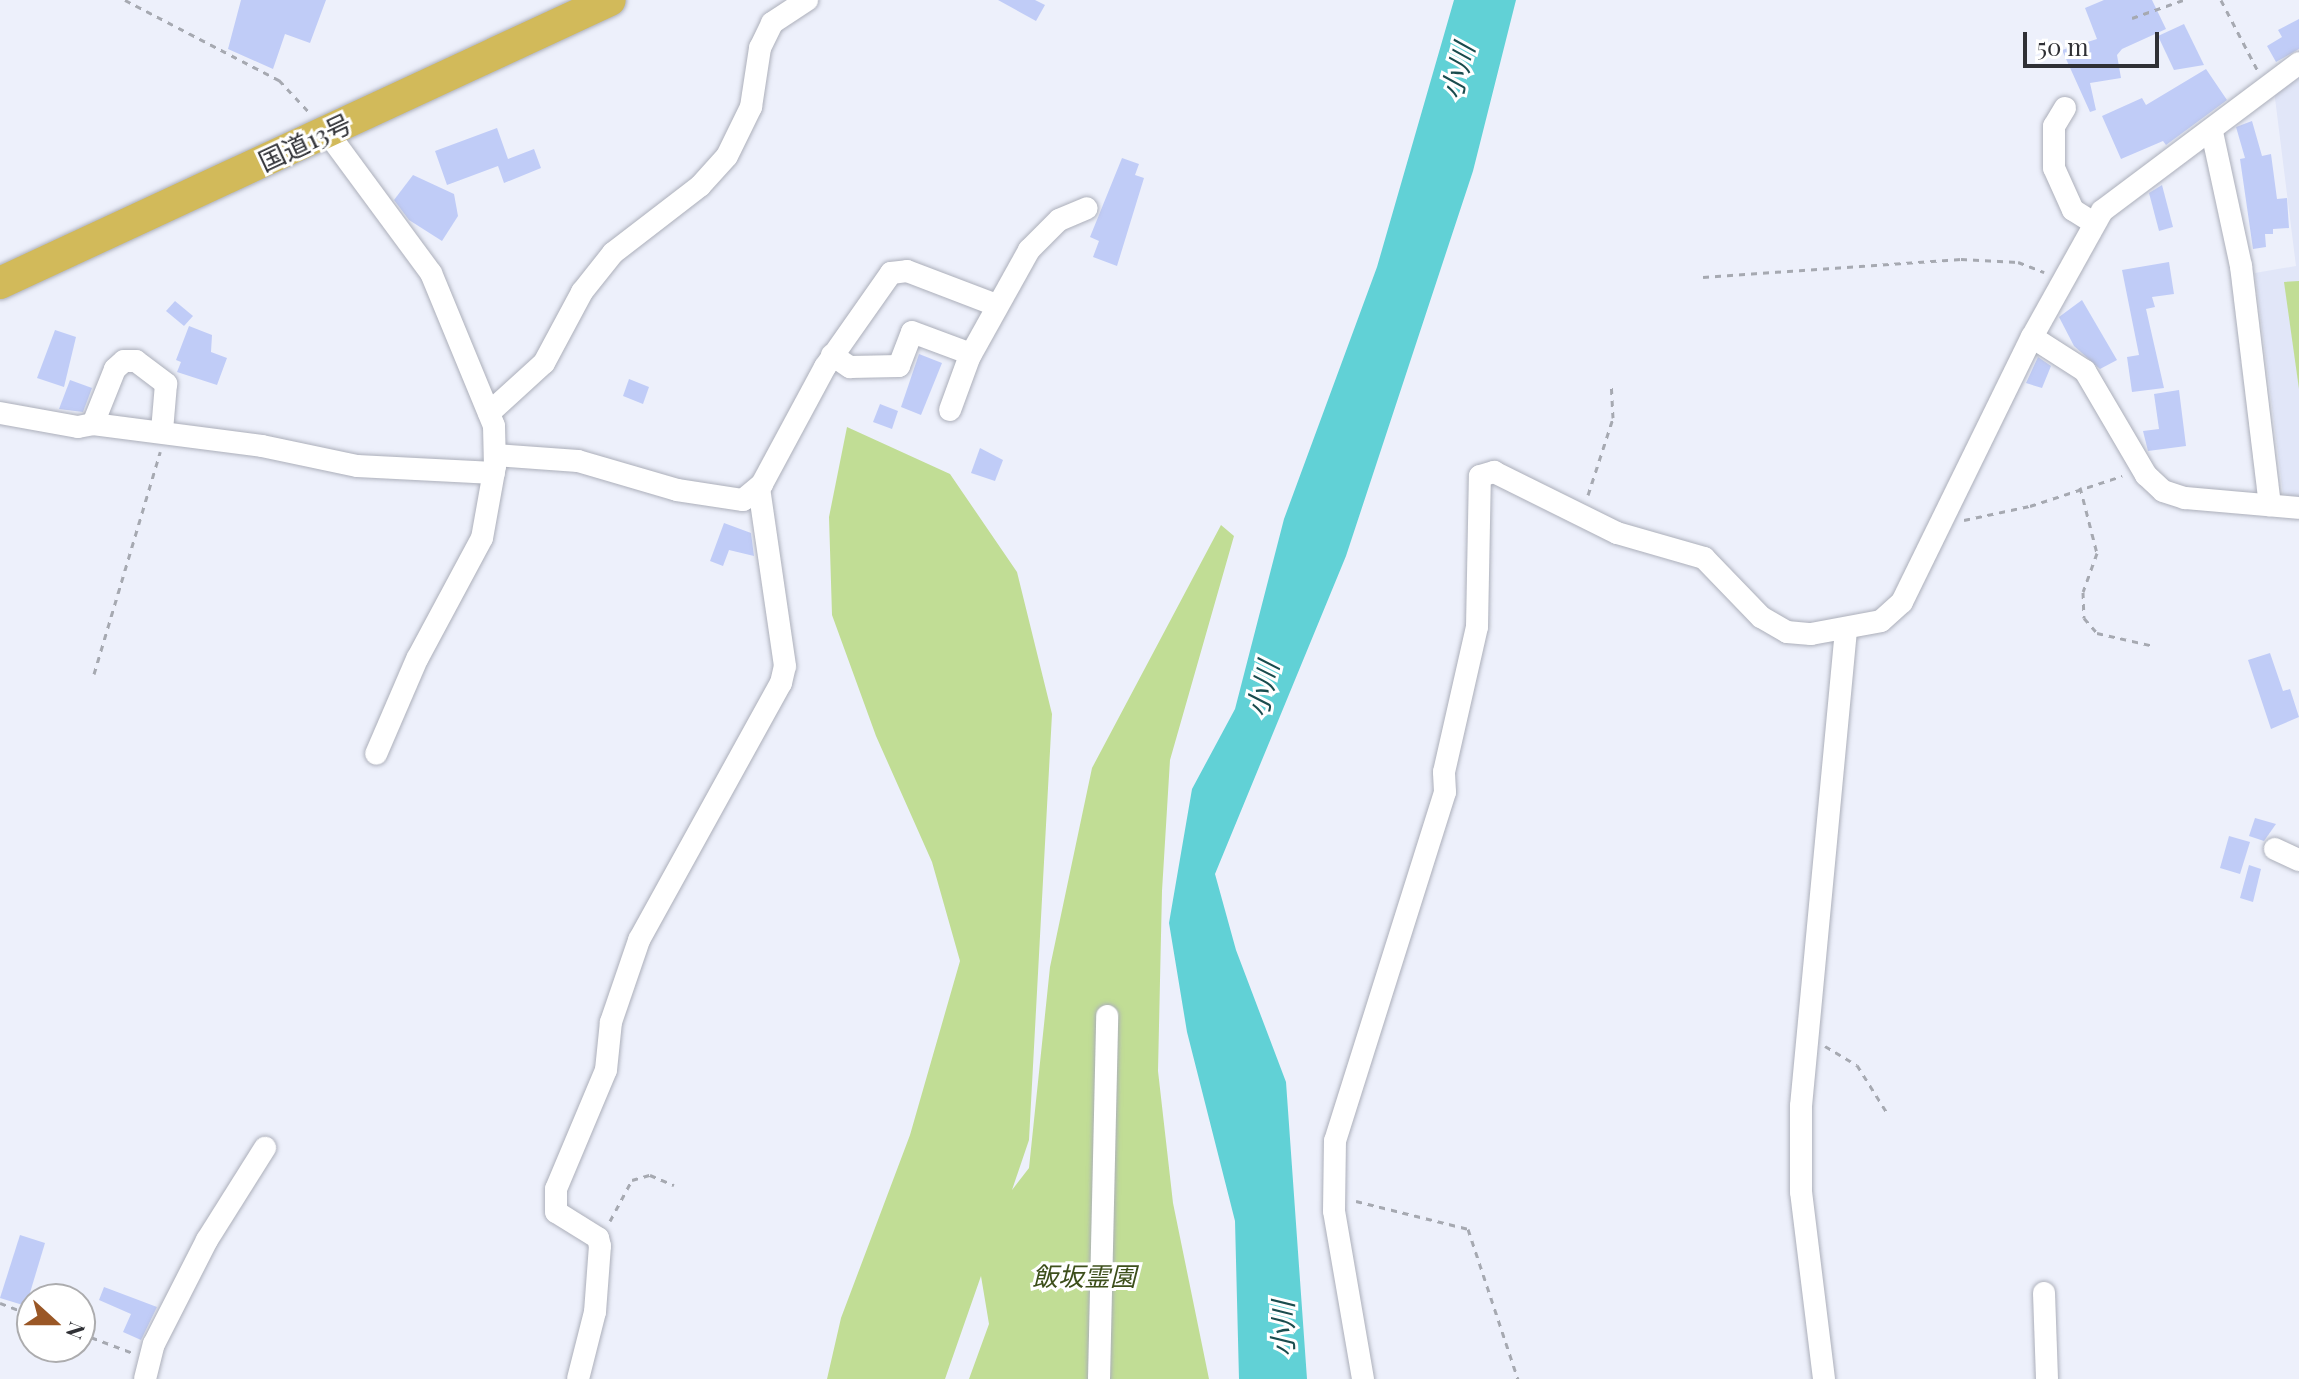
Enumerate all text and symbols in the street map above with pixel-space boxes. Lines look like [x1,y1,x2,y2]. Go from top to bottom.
scale bar [2027,16,2163,66]
text: 50 m [2037,30,2089,62]
water label: 小川 [1434,40,1480,102]
street label: 国道13号 [254,107,356,177]
water label: 小川 [1239,658,1285,720]
park label: 飯坂霊園 [1032,1260,1136,1292]
north arrow [16,1283,96,1363]
water label: 小川 [1265,1301,1299,1357]
text: N [60,1318,93,1344]

